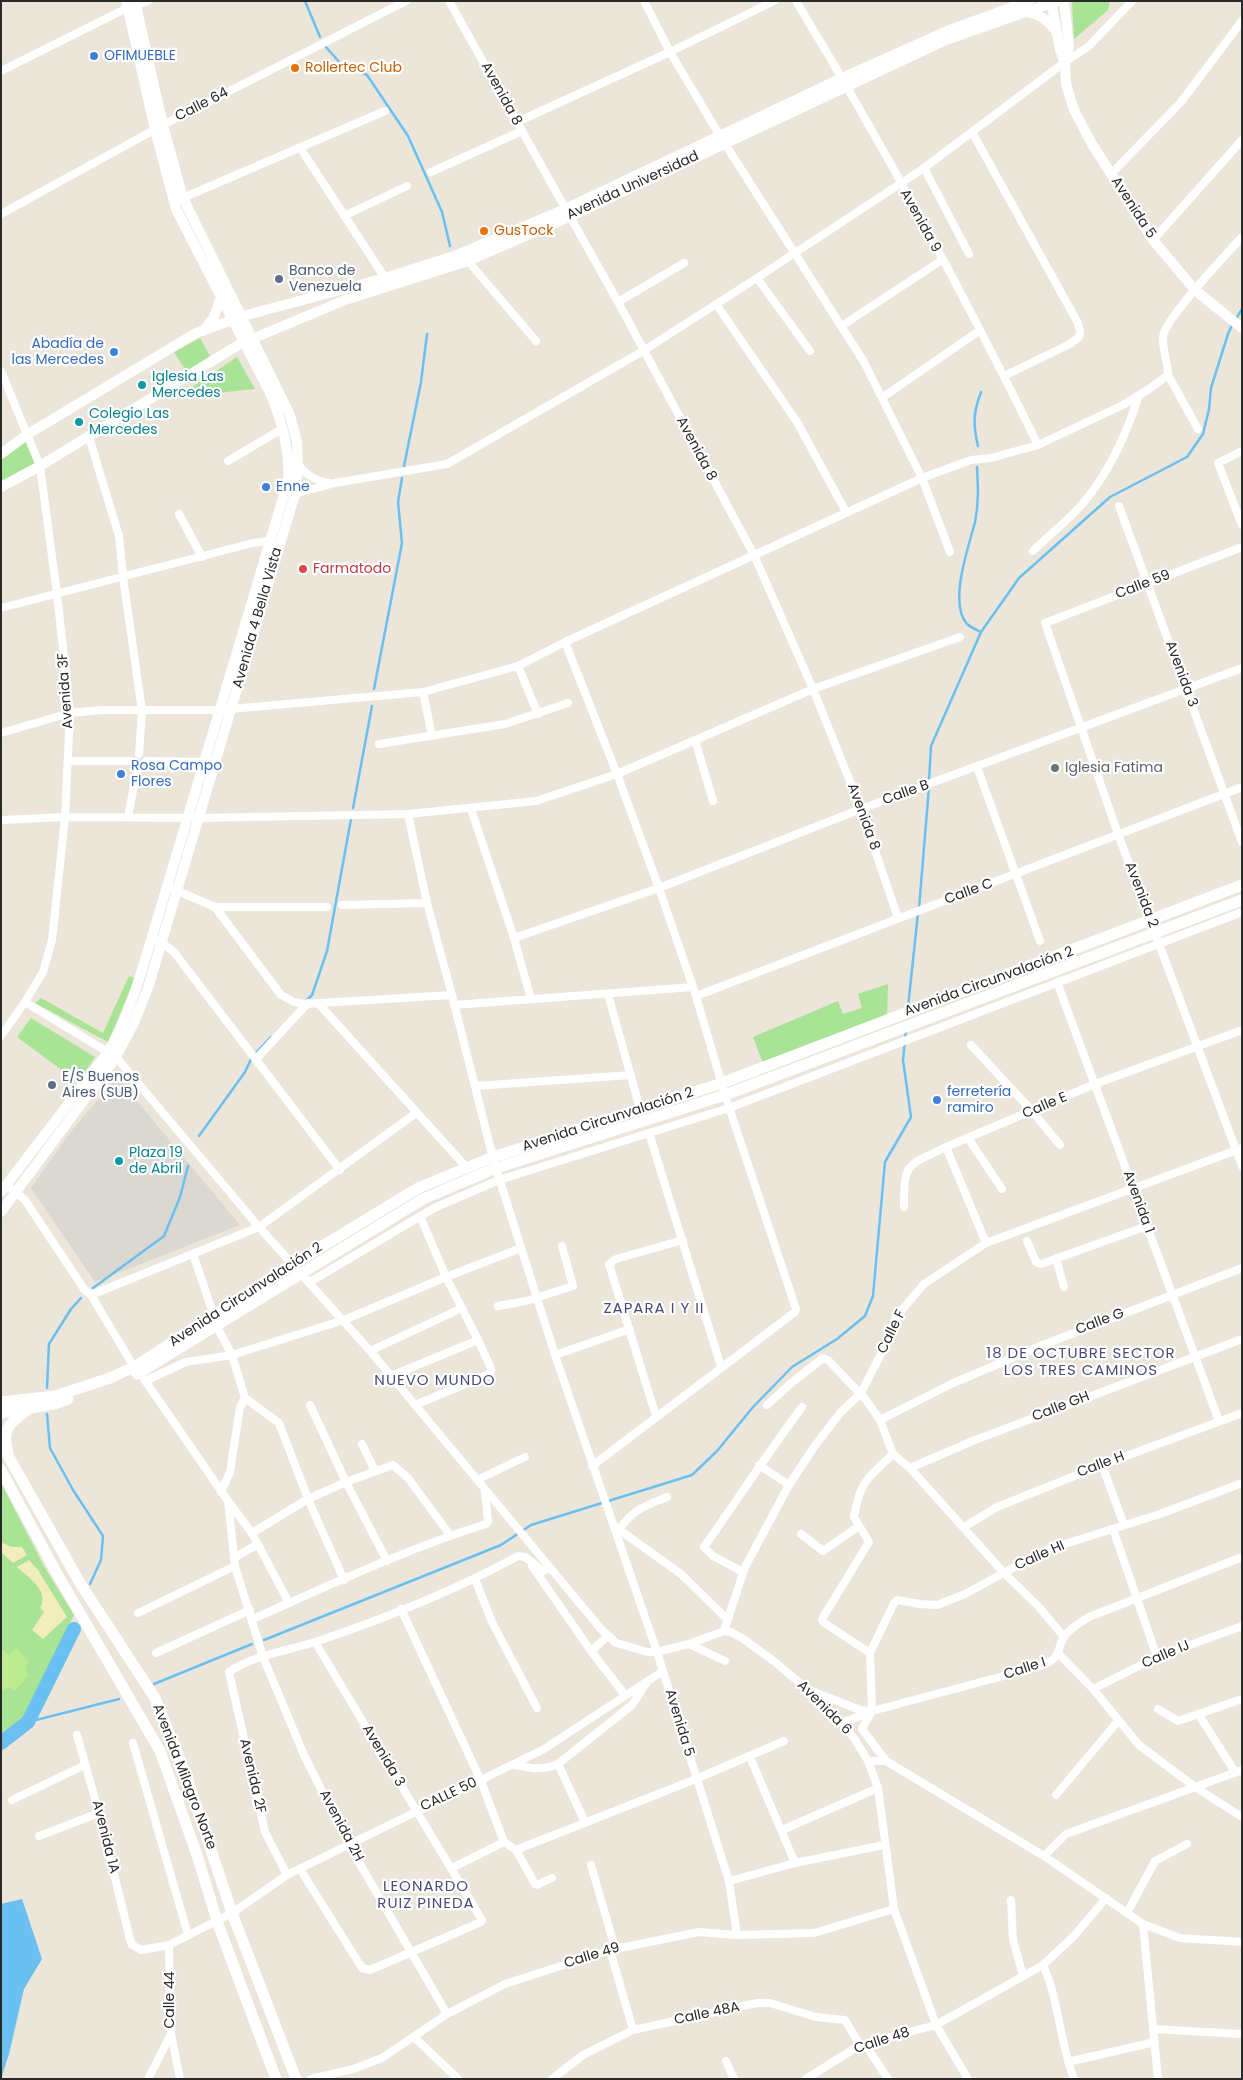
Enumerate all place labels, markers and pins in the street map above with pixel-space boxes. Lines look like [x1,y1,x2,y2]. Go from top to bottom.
place label: OFIMUEBLE [104,48,176,64]
marker: OFIMUEBLE [88,50,100,62]
place label: Rollertec Club [305,60,402,76]
marker: Rollertec Club [289,62,301,74]
place label: GusTock [494,223,553,239]
marker: GusTock [478,225,490,237]
place label: Banco de Venezuela [289,263,362,296]
marker: Banco de Venezuela [273,273,285,285]
place label: Abadía de las Mercedes [11,336,104,368]
marker: Abadía de las Mercedes [108,346,120,358]
place label: Iglesia Las Mercedes [152,369,224,402]
marker: Iglesia Las Mercedes [136,379,148,391]
place label: Colegio Las Mercedes [89,406,169,438]
marker: Colegio Las Mercedes [73,416,85,428]
place label: Enne [276,479,310,495]
marker: Enne [260,481,272,493]
place label: Farmatodo [313,561,391,577]
marker: Farmatodo [297,563,309,575]
place label: Rosa Campo Flores [131,758,222,790]
place label: Iglesia Fatima [1065,760,1163,776]
marker: Iglesia Fatima [1049,762,1061,774]
marker: Rosa Campo Flores [115,768,127,780]
place label: E/S Buenos Aires (SUB) [62,1069,139,1102]
marker: E/S Buenos Aires (SUB) [46,1079,58,1091]
place label: ferretería ramiro [947,1084,1011,1116]
marker: ferretería ramiro [931,1094,943,1106]
place label: Plaza 19 de Abril [129,1145,183,1178]
marker: Plaza 19 de Abril [113,1155,125,1167]

